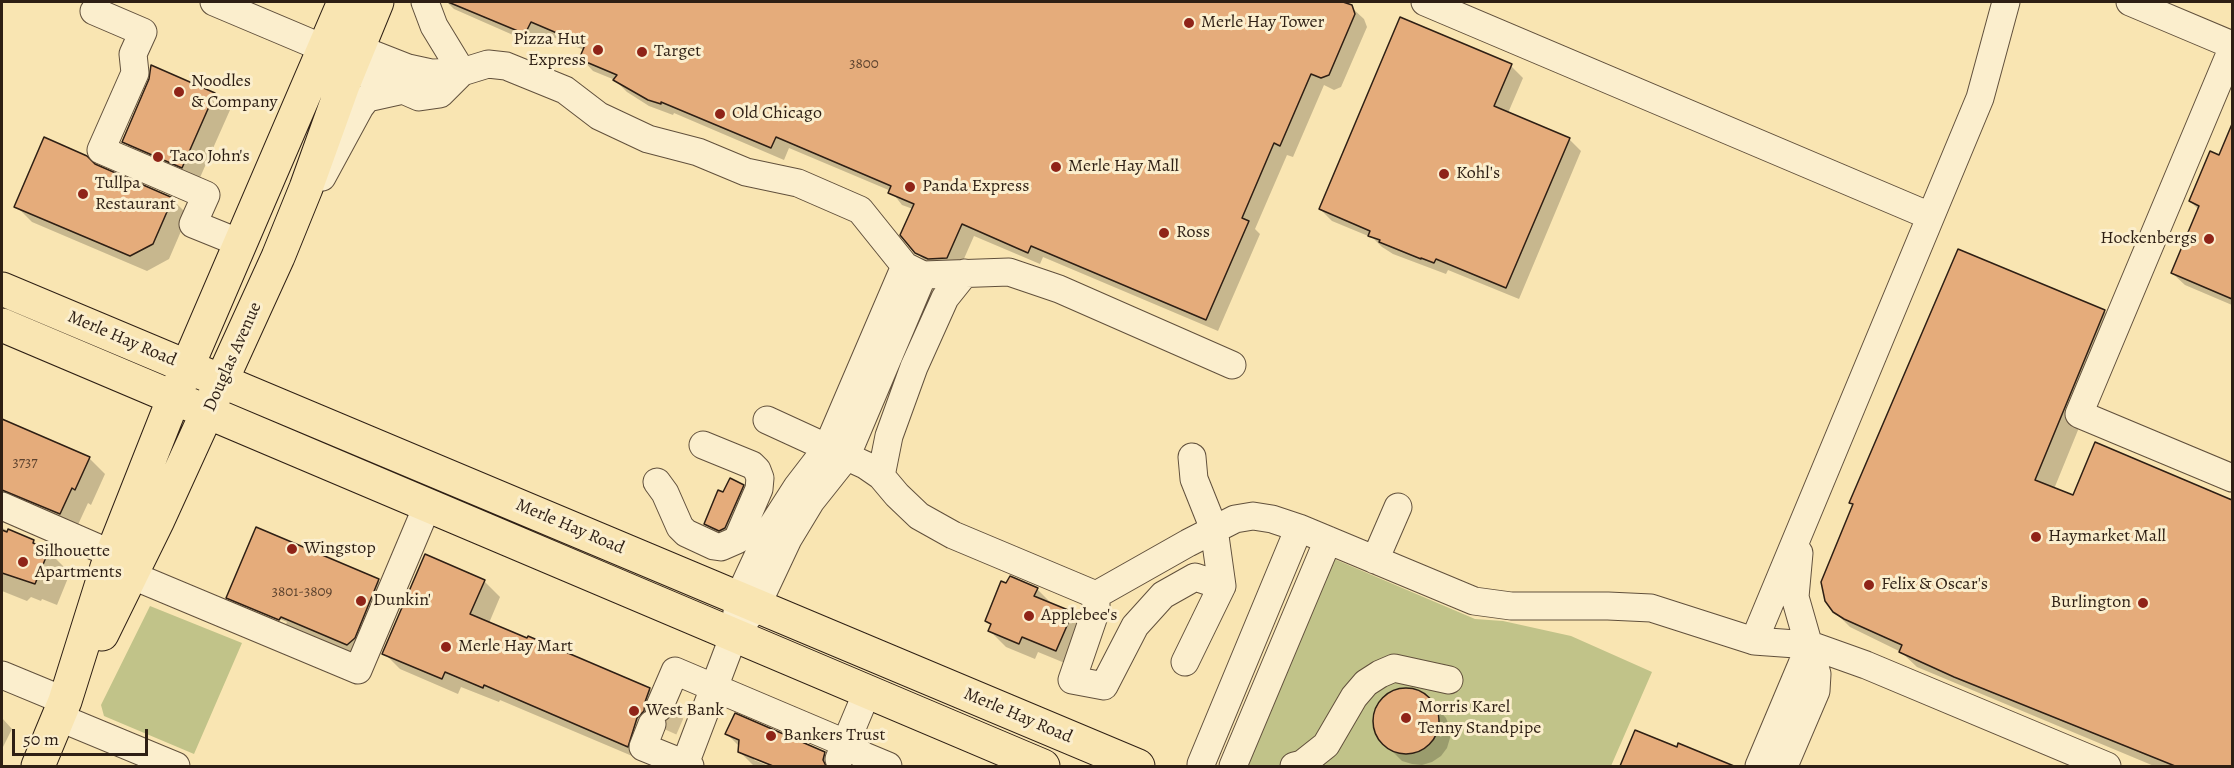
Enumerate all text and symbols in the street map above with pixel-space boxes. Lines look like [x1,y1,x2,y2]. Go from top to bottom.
place label: Merle Hay Tower [1201,12,1324,34]
marker: Merle Hay Tower [1182,16,1196,30]
place label: Pizza Hut Express [513,29,586,72]
place label: Target [654,41,701,63]
marker: Pizza Hut Express [591,43,605,57]
marker: Target [635,45,649,59]
house number: 3800 [849,55,879,73]
place label: Noodles & Company [191,71,277,113]
marker: Noodles & Company [172,85,186,99]
place label: Old Chicago [732,103,822,125]
marker: Old Chicago [713,107,727,121]
place label: Taco John's [170,146,250,168]
marker: Taco John's [151,150,165,164]
place label: Merle Hay Mall [1068,156,1179,178]
marker: Merle Hay Mall [1049,160,1063,174]
place label: Kohl's [1456,163,1500,185]
marker: Kohl's [1437,167,1451,181]
place label: Tullpa Restaurant [95,173,176,216]
place label: Panda Express [922,176,1029,198]
marker: Panda Express [903,180,917,194]
marker: Tullpa Restaurant [76,187,90,201]
place label: Ross [1176,222,1210,244]
marker: Ross [1157,226,1171,240]
place label: Hockenbergs [2100,228,2197,250]
marker: Hockenbergs [2202,232,2216,246]
street label: Douglas Avenue [199,299,267,415]
street label: Merle Hay Road [64,306,180,372]
house number: 3737 [12,454,38,472]
street label: Merle Hay Road [512,494,628,560]
place label: Haymarket Mall [2048,526,2166,548]
marker: Haymarket Mall [2029,530,2043,544]
place label: Wingstop [304,538,376,560]
place label: Silhouette Apartments [35,541,122,584]
marker: Wingstop [285,542,299,556]
marker: Silhouette Apartments [16,555,30,569]
place label: Felix & Oscar's [1881,574,1988,596]
marker: Felix & Oscar's [1862,578,1876,592]
house number: 3801-3809 [272,583,332,601]
place label: Dunkin' [373,590,431,612]
place label: Burlington [2051,592,2131,614]
marker: Dunkin' [354,594,368,608]
marker: Burlington [2136,596,2150,610]
place label: Applebee's [1041,605,1117,627]
marker: Applebee's [1022,609,1036,623]
place label: Merle Hay Mart [458,636,573,658]
marker: Merle Hay Mart [439,640,453,654]
street label: Merle Hay Road [960,683,1076,749]
place label: Morris Karel Tenny Standpipe [1418,697,1541,740]
place label: West Bank [646,700,724,722]
marker: West Bank [627,704,641,718]
marker: Morris Karel Tenny Standpipe [1399,711,1413,725]
scale bar [15,717,152,755]
place label: Bankers Trust [783,725,885,747]
text: 50 m [23,727,59,751]
marker: Bankers Trust [764,729,778,743]

